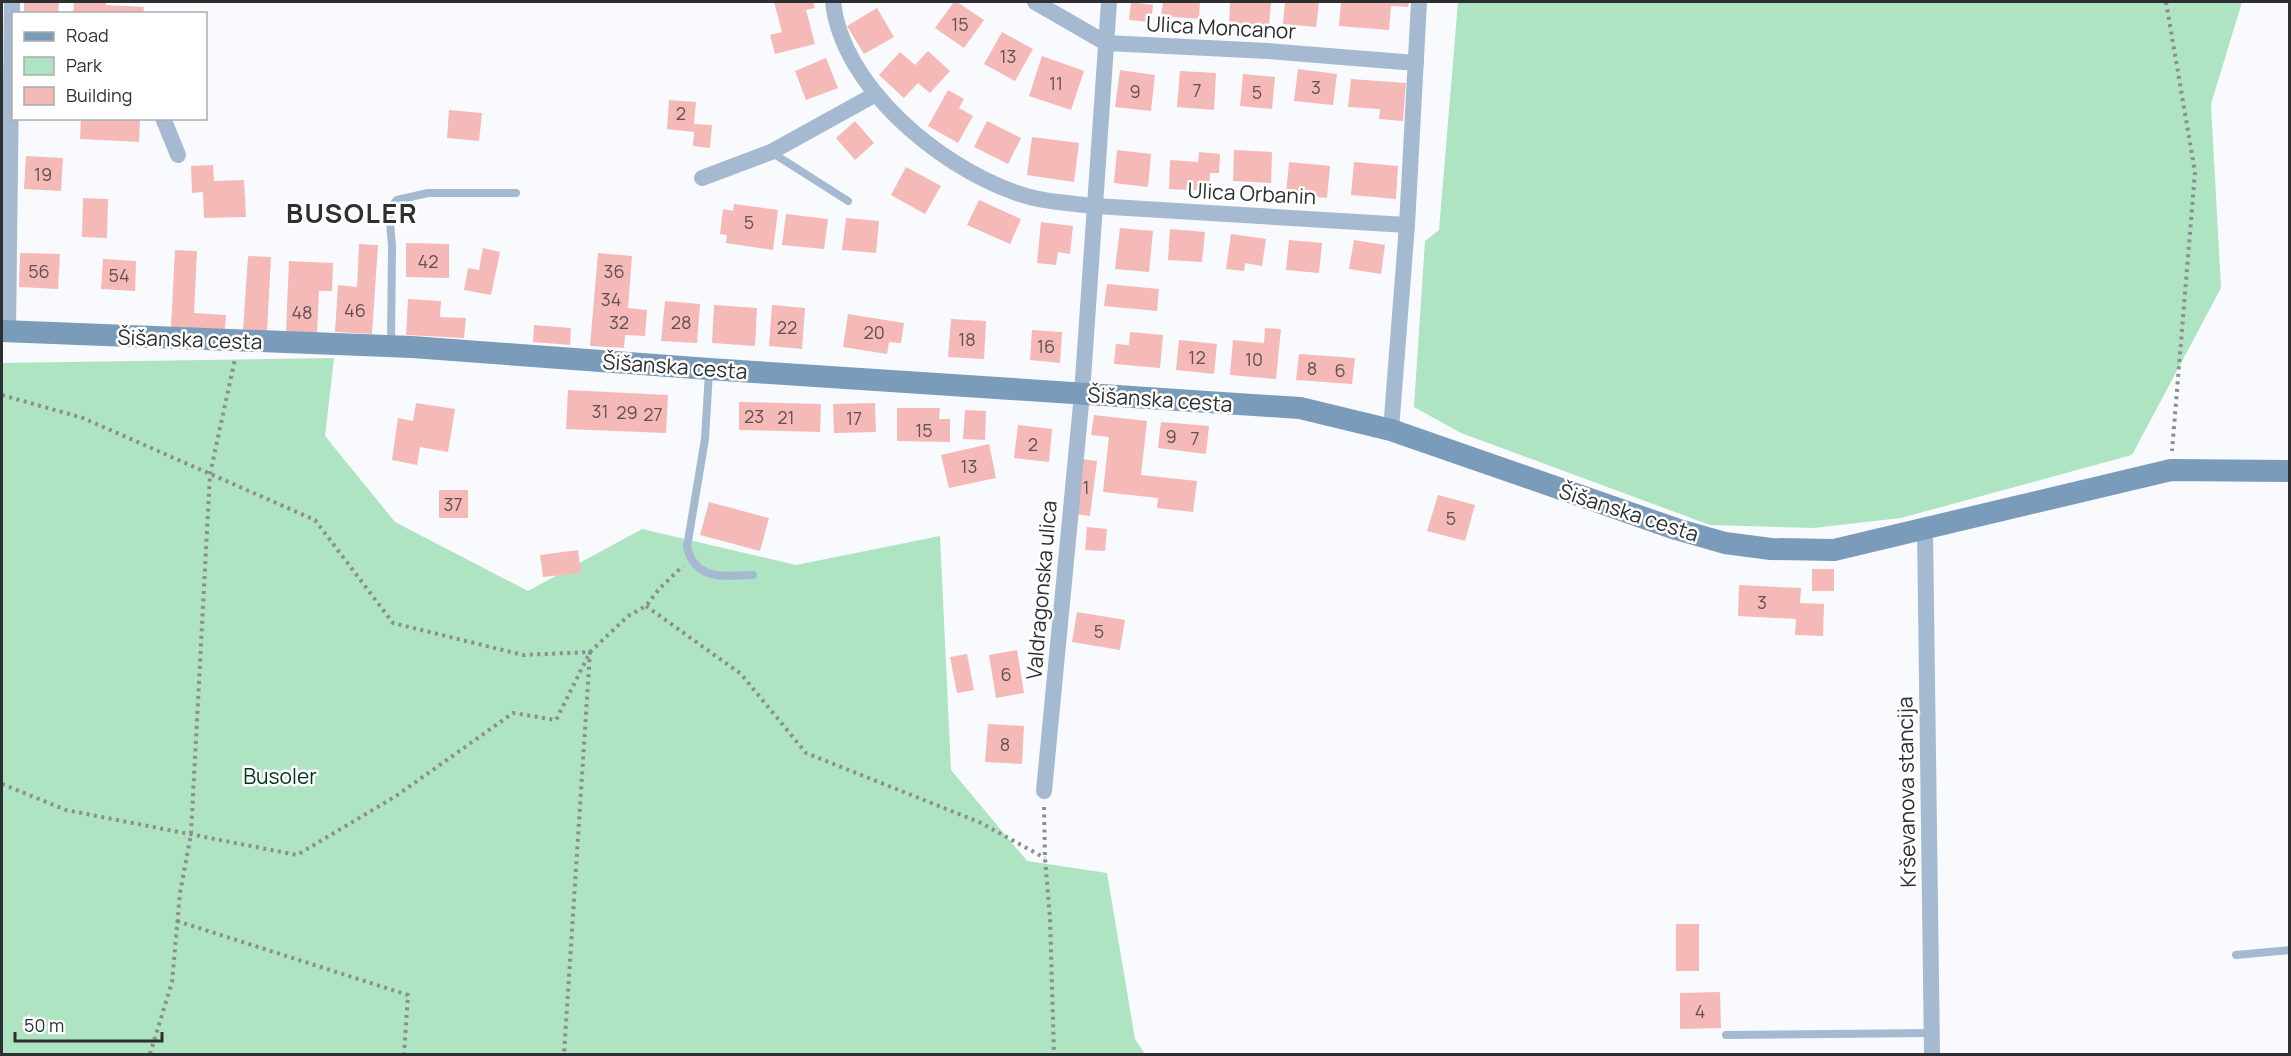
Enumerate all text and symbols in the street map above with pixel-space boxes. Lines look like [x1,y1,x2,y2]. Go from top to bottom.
street label: Ulica Moncanor [1145,9,1297,45]
legend [12,12,207,120]
house number: 15 [951,12,969,36]
text: Road [66,23,109,47]
house number: 13 [1000,44,1016,68]
text: Park [66,53,103,77]
house number: 11 [1049,71,1063,95]
house number: 3 [1311,75,1321,99]
house number: 7 [1192,78,1202,102]
house number: 9 [1129,79,1141,103]
house number: 5 [1252,80,1262,104]
text: Building [66,83,132,107]
house number: 2 [676,101,686,125]
house number: 19 [34,162,52,186]
street label: Ulica Orbanin [1187,176,1317,210]
district label: BUSOLER [286,194,418,231]
house number: 5 [744,210,754,234]
house number: 42 [418,249,438,273]
house number: 56 [28,259,50,283]
house number: 36 [603,259,625,283]
house number: 54 [108,263,130,287]
house number: 34 [601,287,621,311]
house number: 46 [344,298,366,322]
house number: 48 [291,300,313,324]
house number: 32 [609,310,629,334]
house number: 28 [671,310,691,334]
house number: 22 [777,315,797,339]
house number: 20 [863,320,885,344]
street label: Šišanska cesta [117,322,263,356]
house number: 18 [958,327,976,351]
house number: 16 [1037,334,1055,358]
house number: 12 [1188,345,1206,369]
street label: Šišanska cesta [602,347,748,385]
house number: 10 [1245,347,1263,371]
house number: 8 [1307,356,1317,380]
house number: 6 [1334,358,1346,382]
street label: Šišanska cesta [1087,380,1233,418]
house number: 31 [592,399,608,423]
house number: 29 [616,400,638,424]
house number: 27 [643,402,663,426]
house number: 23 [744,404,764,428]
house number: 21 [777,405,795,429]
house number: 17 [846,406,862,430]
house number: 15 [915,418,933,442]
house number: 9 [1165,424,1177,448]
house number: 7 [1190,426,1200,450]
house number: 2 [1028,432,1038,456]
house number: 13 [961,454,977,478]
house number: 1 [1082,475,1090,499]
street label: Šišanska cesta [1556,476,1702,548]
house number: 37 [444,492,463,516]
street label: Valdragonska ulica [1019,499,1063,681]
house number: 5 [1446,506,1456,530]
house number: 3 [1757,590,1767,614]
house number: 5 [1094,619,1104,643]
house number: 6 [1000,662,1012,686]
street label: Krševanova stancija [1890,696,1922,888]
house number: 8 [1000,732,1010,756]
park label: Busoler [243,762,317,790]
house number: 4 [1695,999,1705,1023]
scale bar [15,1005,162,1043]
text: 50 m [24,1013,64,1037]

